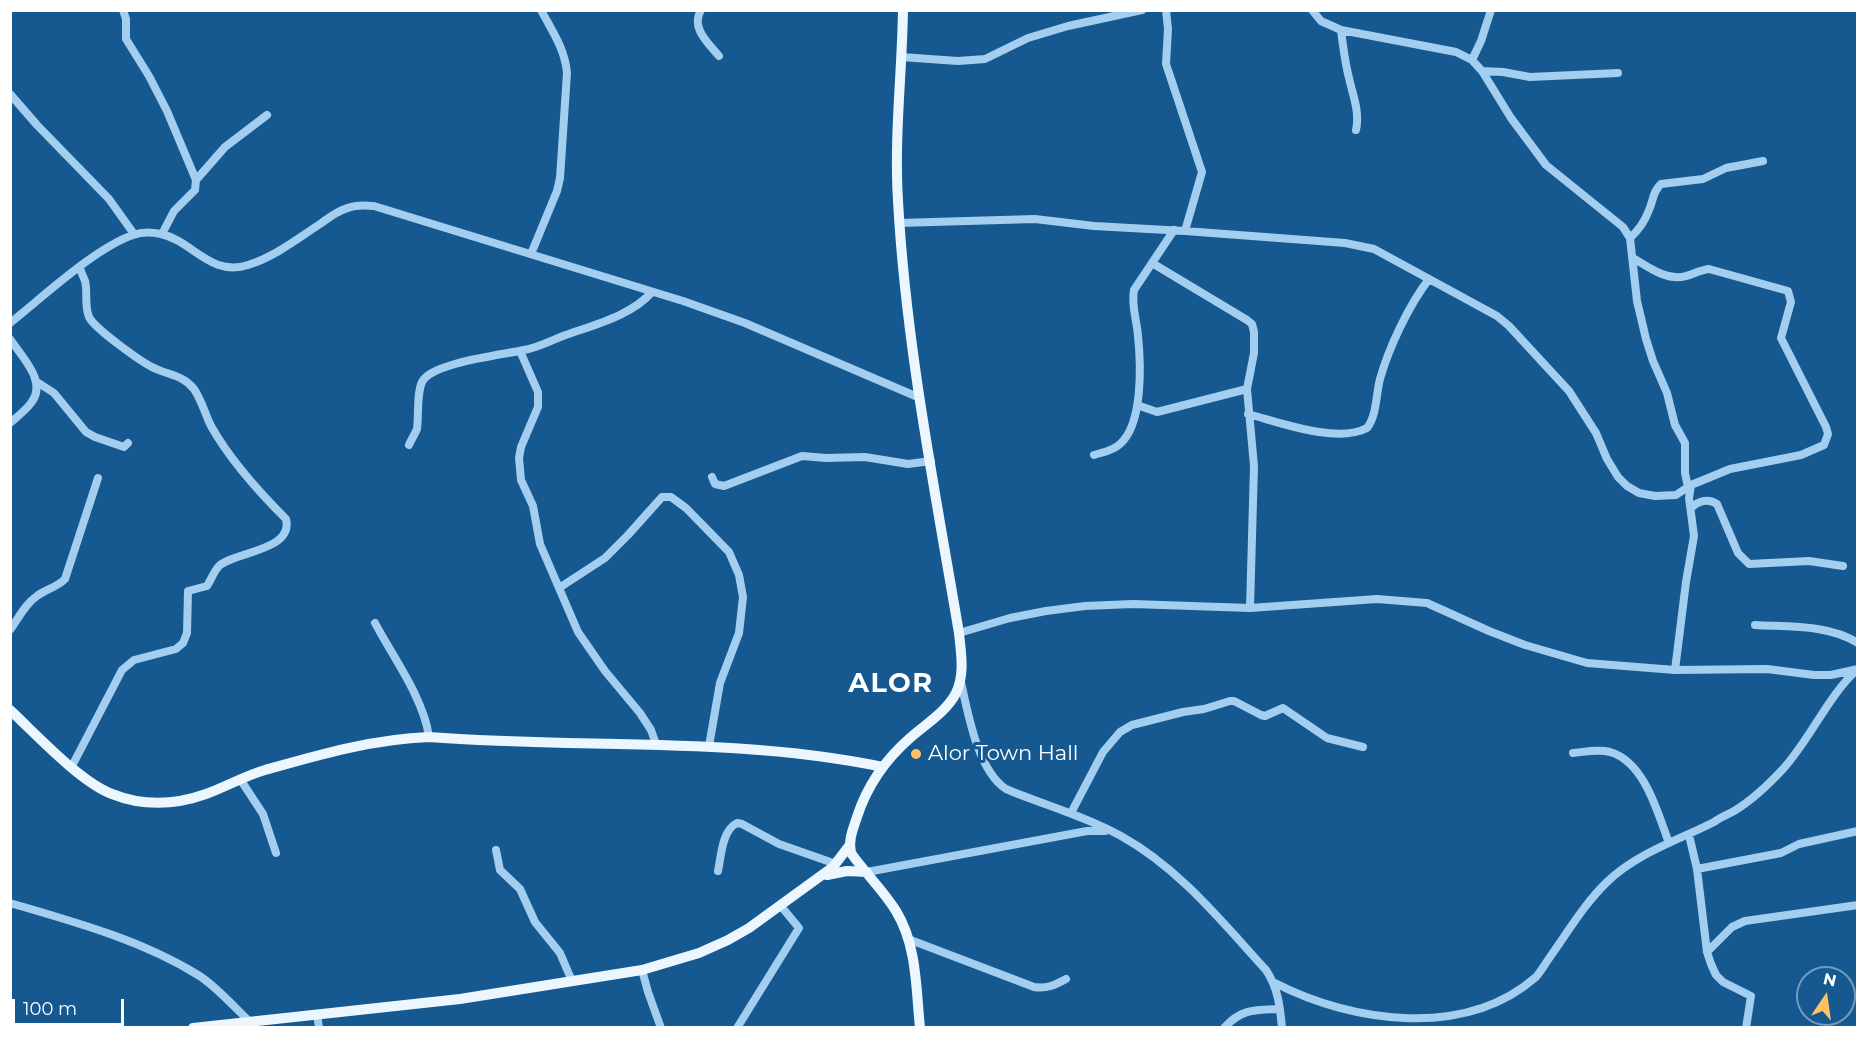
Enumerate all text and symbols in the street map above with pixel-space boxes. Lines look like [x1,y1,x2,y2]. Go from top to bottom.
district label: ALOR [848,668,934,700]
place label: Alor Town Hall [928,741,1078,767]
marker: Alor Town Hall [909,747,923,761]
north arrow [1796,966,1856,1026]
text: N [1821,969,1838,991]
scale bar [15,987,128,1025]
text: 100 m [23,998,77,1020]

